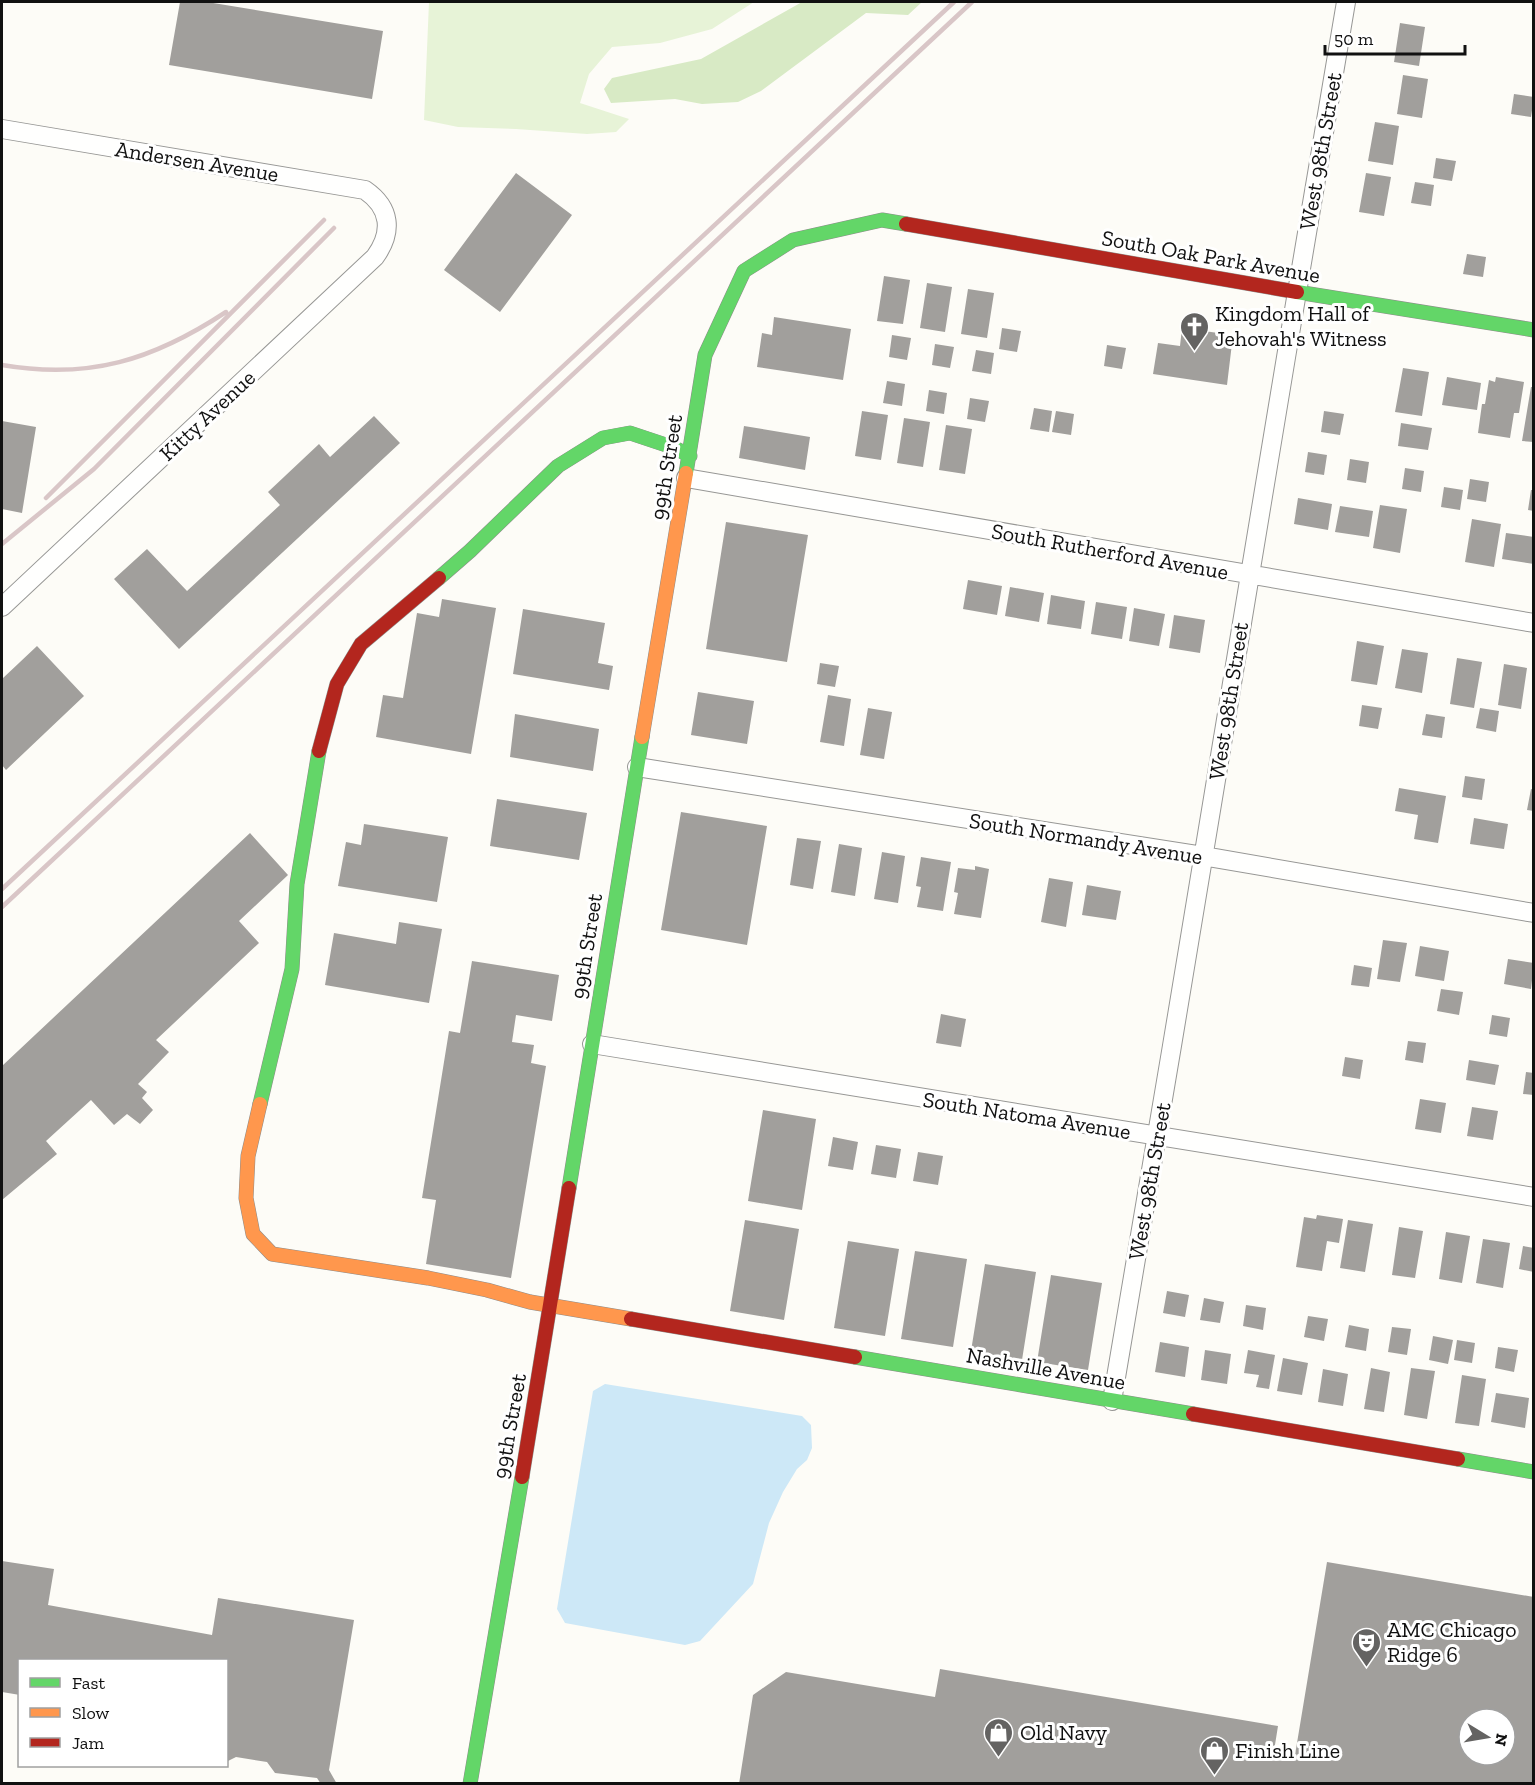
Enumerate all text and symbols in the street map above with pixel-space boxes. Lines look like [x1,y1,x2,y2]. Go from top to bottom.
scale bar [1325,18,1464,56]
text: 50 m [1334,28,1374,50]
street label: West 98th Street [1293,69,1348,232]
street label: Andersen Avenue [113,135,281,188]
street label: South Oak Park Avenue [1100,224,1322,289]
place label: Kingdom Hall of Jehovah's Witness [1215,300,1387,352]
church icon: Kingdom Hall of Jehovah's Witness [1178,310,1210,352]
street label: Kitty Avenue [154,364,261,467]
street label: 99th Street [645,412,688,522]
street label: South Rutherford Avenue [989,517,1230,586]
street label: West 98th Street [1203,619,1254,782]
street label: South Normandy Avenue [967,807,1204,870]
street label: 99th Street [565,891,608,1001]
street label: South Natoma Avenue [921,1086,1133,1145]
street label: West 98th Street [1122,1099,1177,1262]
street label: Nashville Avenue [964,1341,1128,1396]
street label: 99th Street [487,1370,532,1481]
place label: AMC Chicago Ridge 6 [1387,1616,1516,1668]
theatre icon: AMC Chicago Ridge 6 [1350,1626,1382,1668]
legend [18,1659,228,1767]
text: Fast [72,1672,105,1694]
text: Slow [72,1702,109,1724]
north arrow [1457,1707,1517,1767]
shop icon: Old Navy [983,1716,1015,1758]
place label: Old Navy [1020,1719,1108,1746]
text: Jam [72,1732,104,1754]
text: N [1491,1732,1512,1748]
shop icon: Finish Line [1198,1734,1230,1776]
place label: Finish Line [1235,1737,1340,1764]

